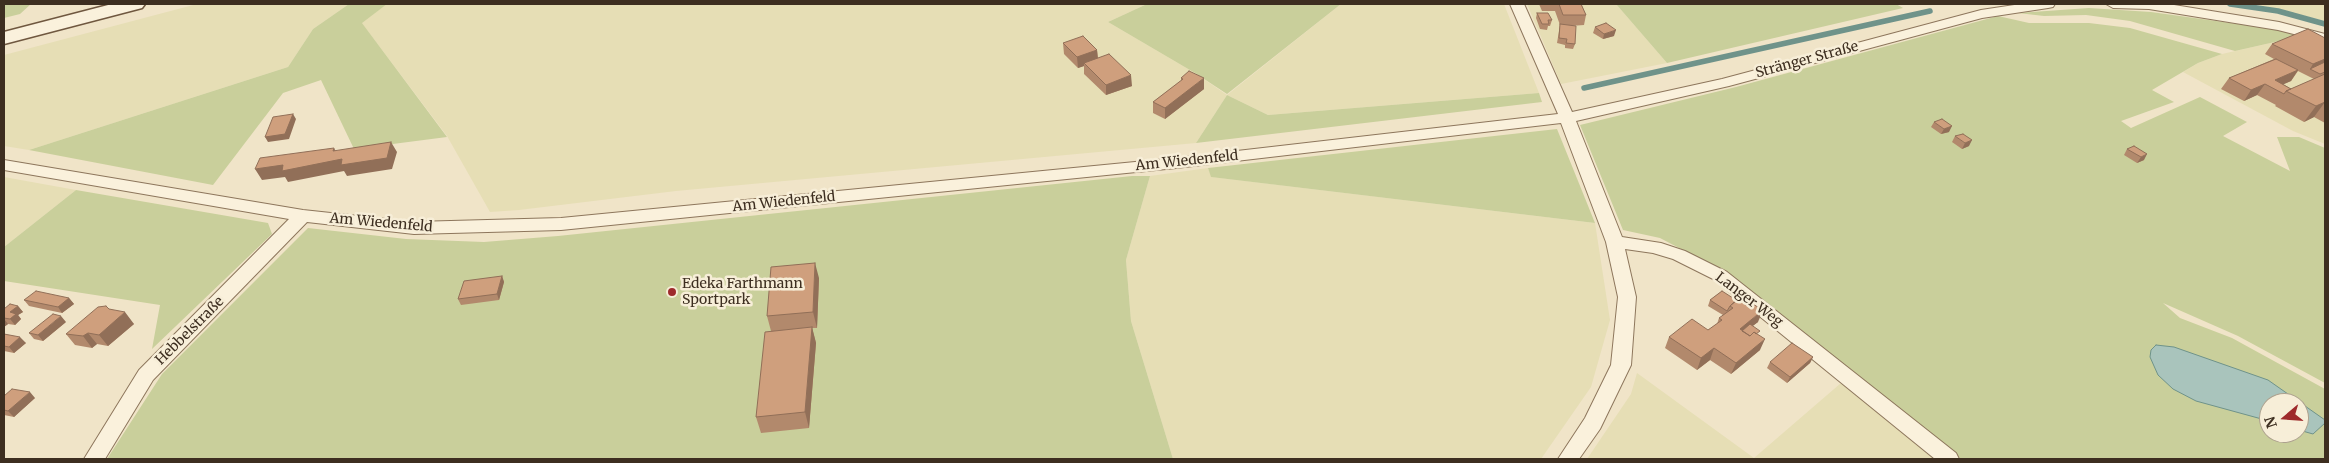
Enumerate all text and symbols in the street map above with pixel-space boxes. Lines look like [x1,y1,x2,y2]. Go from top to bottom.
street label: Stränger Straße [1754,38,1860,82]
street label: Am Wiedenfeld [1135,147,1239,175]
street label: Am Wiedenfeld [732,188,836,216]
street label: Am Wiedenfeld [329,210,433,236]
street label: Langer Weg [1712,269,1786,331]
place label: Edeka Farthmann Sportpark [682,276,803,308]
marker: Edeka Farthmann Sportpark [666,286,678,298]
street label: Hebbelstraße [152,293,228,369]
north arrow [2259,393,2309,443]
text: N [2260,414,2281,430]

